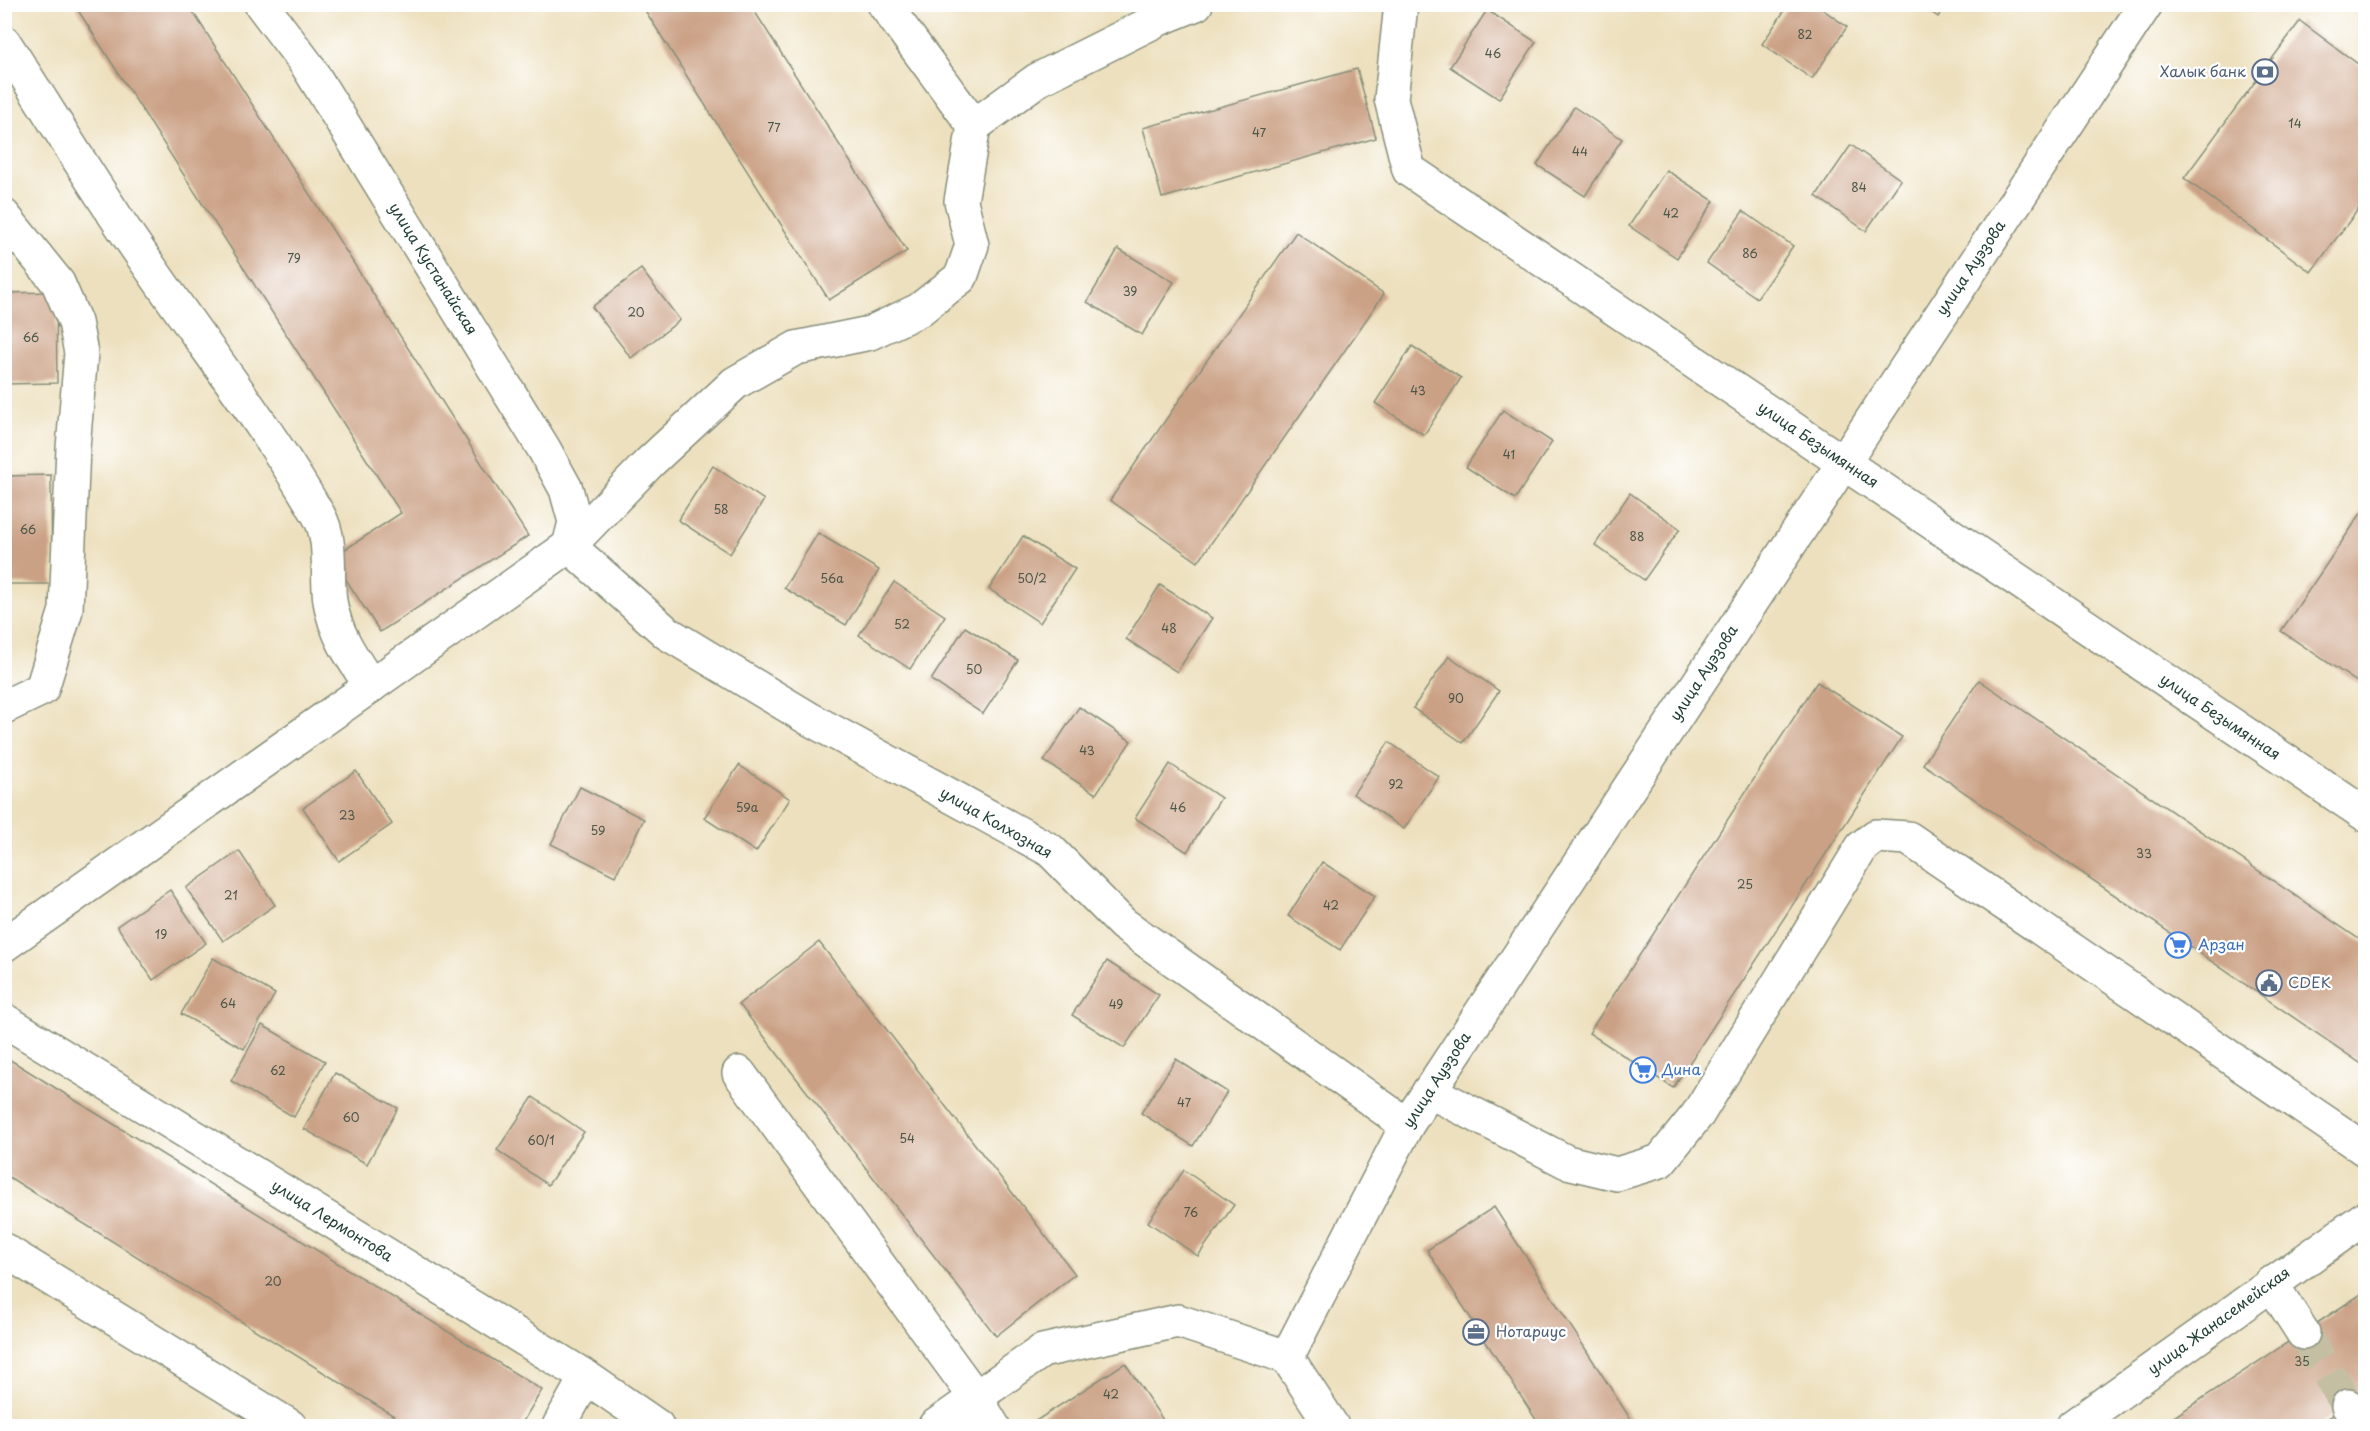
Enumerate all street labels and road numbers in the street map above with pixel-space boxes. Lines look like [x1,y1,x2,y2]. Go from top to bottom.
street label: улица Кустанайская [384,198,484,339]
street label: улица Ауэзова [1929,214,2011,319]
street label: улица Безымянная [1754,395,1884,493]
street label: улица Ауэзова [1663,619,1743,725]
street label: улица Безымянная [2156,667,2286,765]
street label: улица Колхозная [936,780,1057,863]
street label: улица Ауэзова [1396,1026,1476,1132]
street label: улица Лермонтова [268,1173,399,1267]
street label: улица Жанасемейская [2142,1260,2294,1379]

